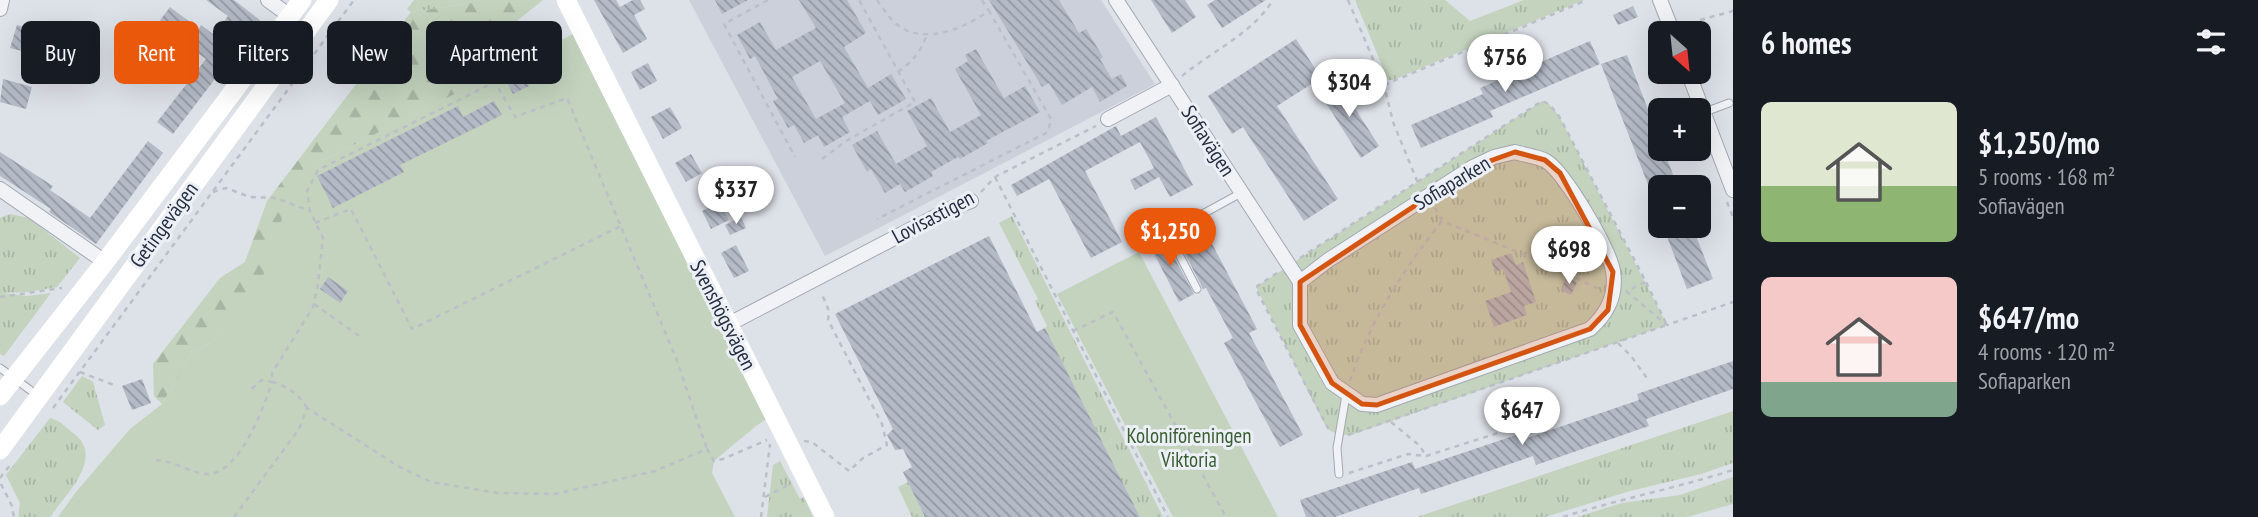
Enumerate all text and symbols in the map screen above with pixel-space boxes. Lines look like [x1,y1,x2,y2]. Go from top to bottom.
chip: Buy [21,21,100,84]
chip: Rent [114,21,199,84]
chip: Filters [213,21,313,84]
chip: New [327,21,412,84]
chip: Apartment [426,21,562,84]
north arrow [1648,21,1712,84]
map controls [1648,21,1711,238]
text: 6 homes [1761,23,1852,62]
icon: filters [2192,23,2230,61]
pin: $756 [1464,34,1546,94]
text: $756 [1483,42,1527,71]
pin: $304 [1308,60,1390,119]
text: $304 [1327,67,1371,96]
button: + [1648,98,1711,161]
street label: Sofiavägen [1176,100,1241,181]
text: $1,250/mo [1978,123,2100,162]
icon: home [1817,130,1901,214]
street label: Sofiaparken [1408,149,1495,216]
text: 5 rooms · 168 m² [1978,162,2115,191]
pin: $337 [695,166,777,226]
text: $337 [714,174,758,203]
button: − [1648,175,1711,238]
street label: Getingevägen [123,177,204,273]
street label: Lovisastigen [887,184,979,249]
text: Sofiavägen [1978,191,2065,220]
pin: $1,250 [1113,208,1227,268]
text: $1,250 [1140,216,1200,245]
pin: $698 [1528,226,1610,286]
text: $698 [1547,234,1591,263]
street label: Svenshögsvägen [684,255,763,374]
text: $647/mo [1978,298,2079,337]
icon: home [1817,305,1901,389]
text: 4 rooms · 120 m² [1978,337,2115,366]
text: Sofiaparken [1978,366,2071,395]
pin: $647 [1481,388,1563,447]
text: $647 [1500,395,1544,424]
park label: Koloniföreningen Viktoria [1126,422,1252,473]

